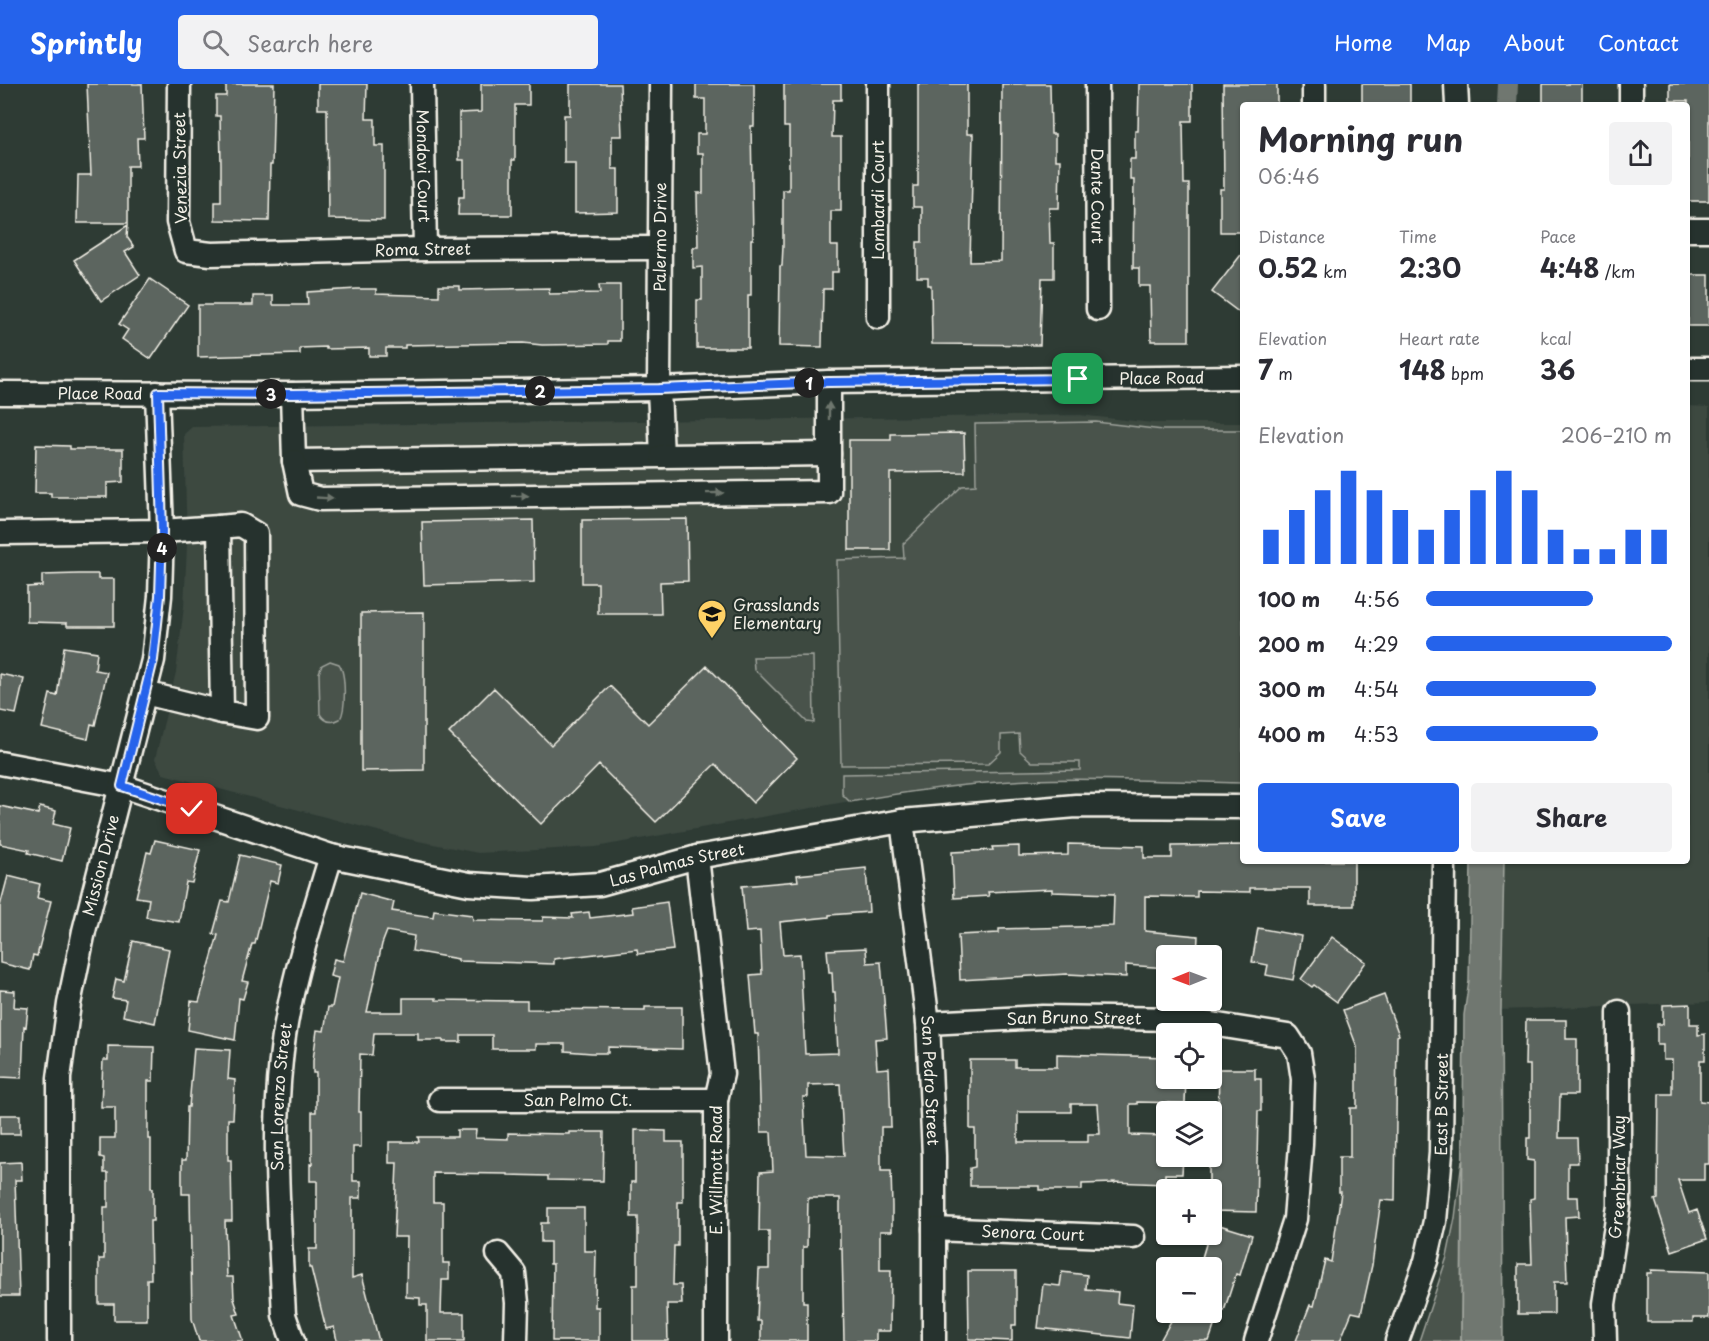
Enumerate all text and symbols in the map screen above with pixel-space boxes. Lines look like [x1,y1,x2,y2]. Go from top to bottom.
search box [178,15,598,69]
text: Sprintly [30,21,142,64]
icon: search [199,26,232,59]
text: Search here [247,26,373,59]
text: Home [1334,26,1393,58]
text: Map [1426,26,1471,58]
text: About [1504,26,1565,58]
text: Contact [1598,26,1679,58]
street label: Mondovi Court [411,109,438,223]
street label: Venezia Street [166,112,192,224]
text: Morning run [1258,113,1463,163]
button: share [1609,122,1672,185]
street label: Lombardi Court [865,140,889,260]
street label: Dante Court [1086,148,1111,244]
text: 06:46 [1258,161,1320,191]
street label: Palermo Drive [647,182,671,292]
text: Distance [1258,224,1325,248]
text: Time [1399,224,1437,248]
text: Pace [1540,224,1576,248]
street label: Roma Street [374,236,471,261]
text: 0.52 [1258,248,1318,287]
text: 2:30 [1399,248,1461,287]
text: 4:48 [1540,248,1600,287]
text: km [1318,259,1347,283]
text: /km [1600,259,1635,283]
text: Elevation [1258,326,1327,350]
text: Heart rate [1399,326,1480,350]
text: kcal [1540,326,1572,350]
text: 7 [1258,350,1273,389]
text: 148 [1399,350,1446,389]
text: 36 [1540,350,1575,389]
pin [1052,353,1103,404]
text: m [1273,361,1293,385]
text: bpm [1446,361,1484,385]
icon: arrive [1061,362,1094,395]
street label: Place Road [1119,364,1204,390]
pin: 1 [794,368,824,398]
text: 1 [805,371,813,395]
pin: 2 [525,376,555,406]
pin: 3 [256,379,286,409]
text: 2 [534,379,546,403]
street label: Place Road [57,380,143,404]
text: 3 [266,382,276,406]
one-way arrow [824,401,834,420]
text: Elevation [1258,420,1344,450]
text: 206–210 m [1561,420,1672,450]
one-way arrow [705,488,724,498]
one-way arrow [510,491,529,501]
one-way arrow [315,493,334,503]
pin: 4 [147,533,177,563]
text: 4 [157,536,167,560]
text: 100 m [1258,584,1320,614]
text: 4:56 [1354,584,1400,614]
place label: Grasslands Elementary [733,592,822,634]
school or university icon: Grasslands Elementary [696,598,728,640]
text: 200 m [1258,629,1325,659]
text: 4:29 [1354,629,1398,659]
text: 300 m [1258,674,1326,704]
text: 4:54 [1354,674,1399,704]
text: 400 m [1258,719,1326,749]
text: 4:53 [1354,719,1399,749]
pin [166,783,217,834]
button: Save [1258,783,1459,852]
button: Share [1471,783,1672,852]
icon: check [175,792,208,825]
street label: Mission Drive [75,812,124,918]
street label: Las Palmas Street [606,836,746,892]
north arrow [1156,945,1222,1011]
map controls [1156,945,1222,1323]
street label: San Bruno Street [1006,1004,1142,1030]
street label: San Pedro Street [916,1013,947,1147]
street label: San Lorenzo Street [264,1020,297,1171]
button: locate [1156,1023,1222,1089]
street label: East B Street [1428,1053,1453,1156]
street label: San Pelmo Ct. [524,1087,632,1111]
button: layers [1156,1101,1222,1167]
street label: E. Willmott Road [703,1105,727,1235]
street label: Greenbriar Way [1601,1115,1630,1241]
button: + [1156,1179,1222,1245]
street label: Senora Court [981,1218,1086,1246]
button: − [1156,1257,1222,1323]

